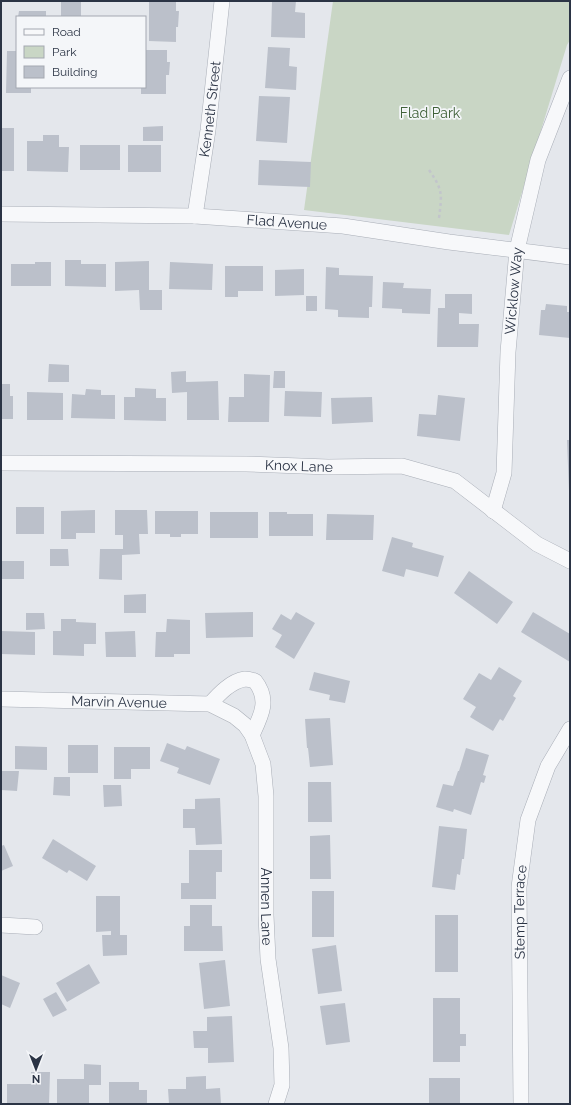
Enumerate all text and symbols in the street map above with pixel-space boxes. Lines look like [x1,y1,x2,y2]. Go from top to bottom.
legend [16,16,146,88]
text: Road [52,25,81,39]
text: Park [52,45,77,59]
street label: Kenneth Street [196,60,223,158]
text: Building [52,65,98,79]
park label: Flad Park [400,105,461,121]
street label: Flad Avenue [246,211,328,233]
street label: Wicklow Way [502,246,525,335]
street label: Knox Lane [265,457,333,475]
street label: Marvin Avenue [71,693,167,711]
street label: Stemp Terrace [511,864,530,959]
street label: Annen Lane [258,868,275,946]
north arrow [16,1049,56,1089]
text: N [32,1072,40,1085]

